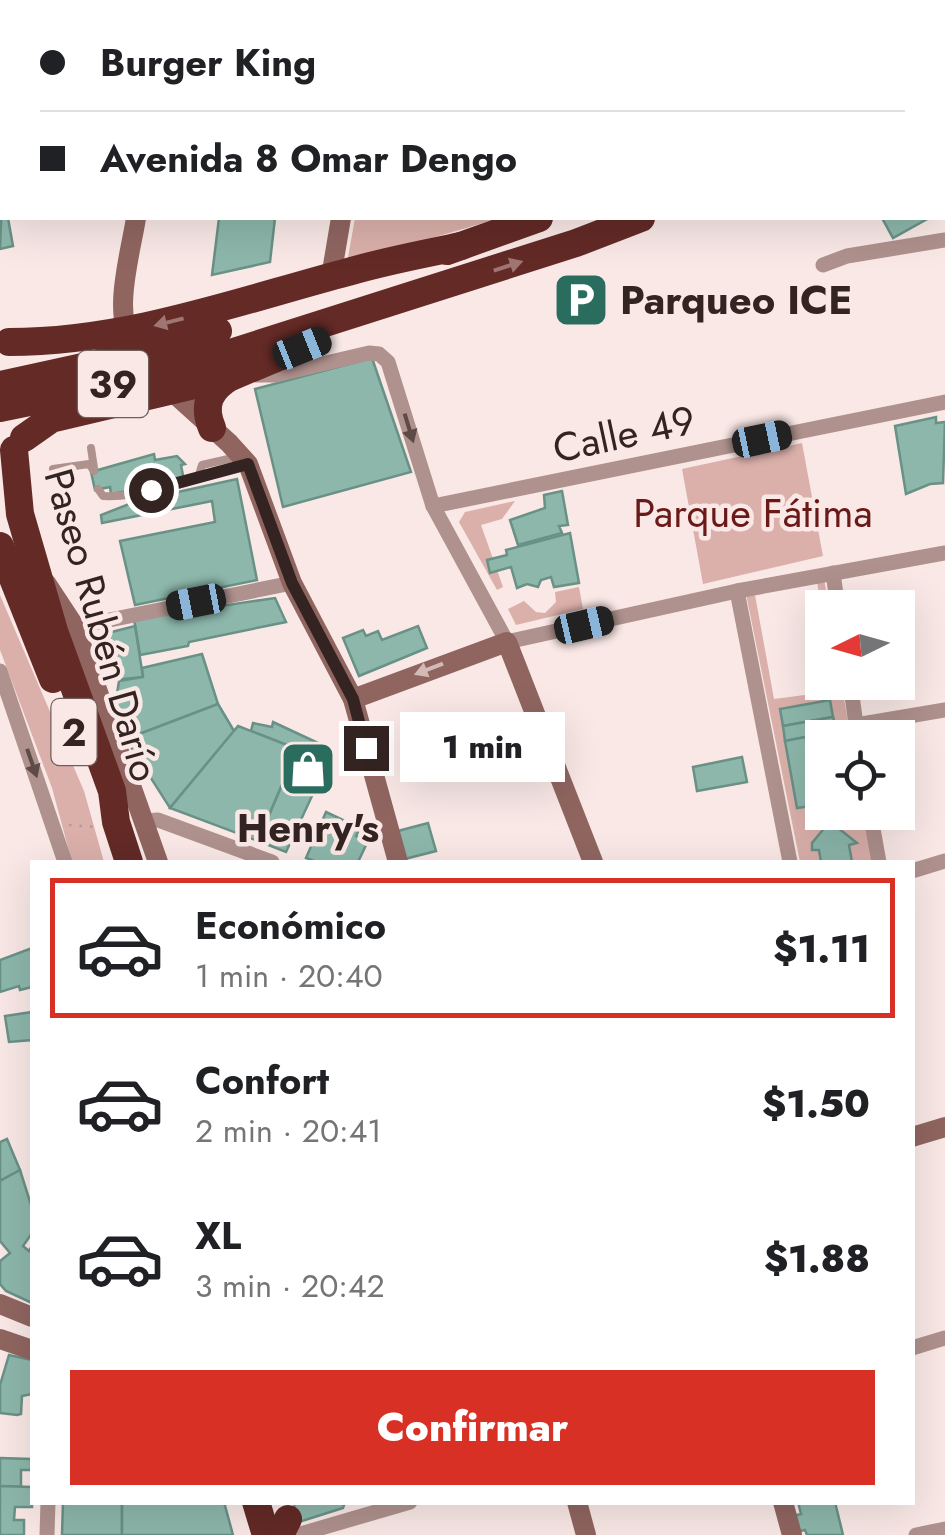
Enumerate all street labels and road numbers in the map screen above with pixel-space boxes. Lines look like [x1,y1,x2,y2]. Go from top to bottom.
road number: 39 [78,351,148,417]
street label: Calle 49 [548,391,700,477]
street label: Paseo Rubén Darío [30,462,174,788]
road number: 2 [52,699,96,765]

